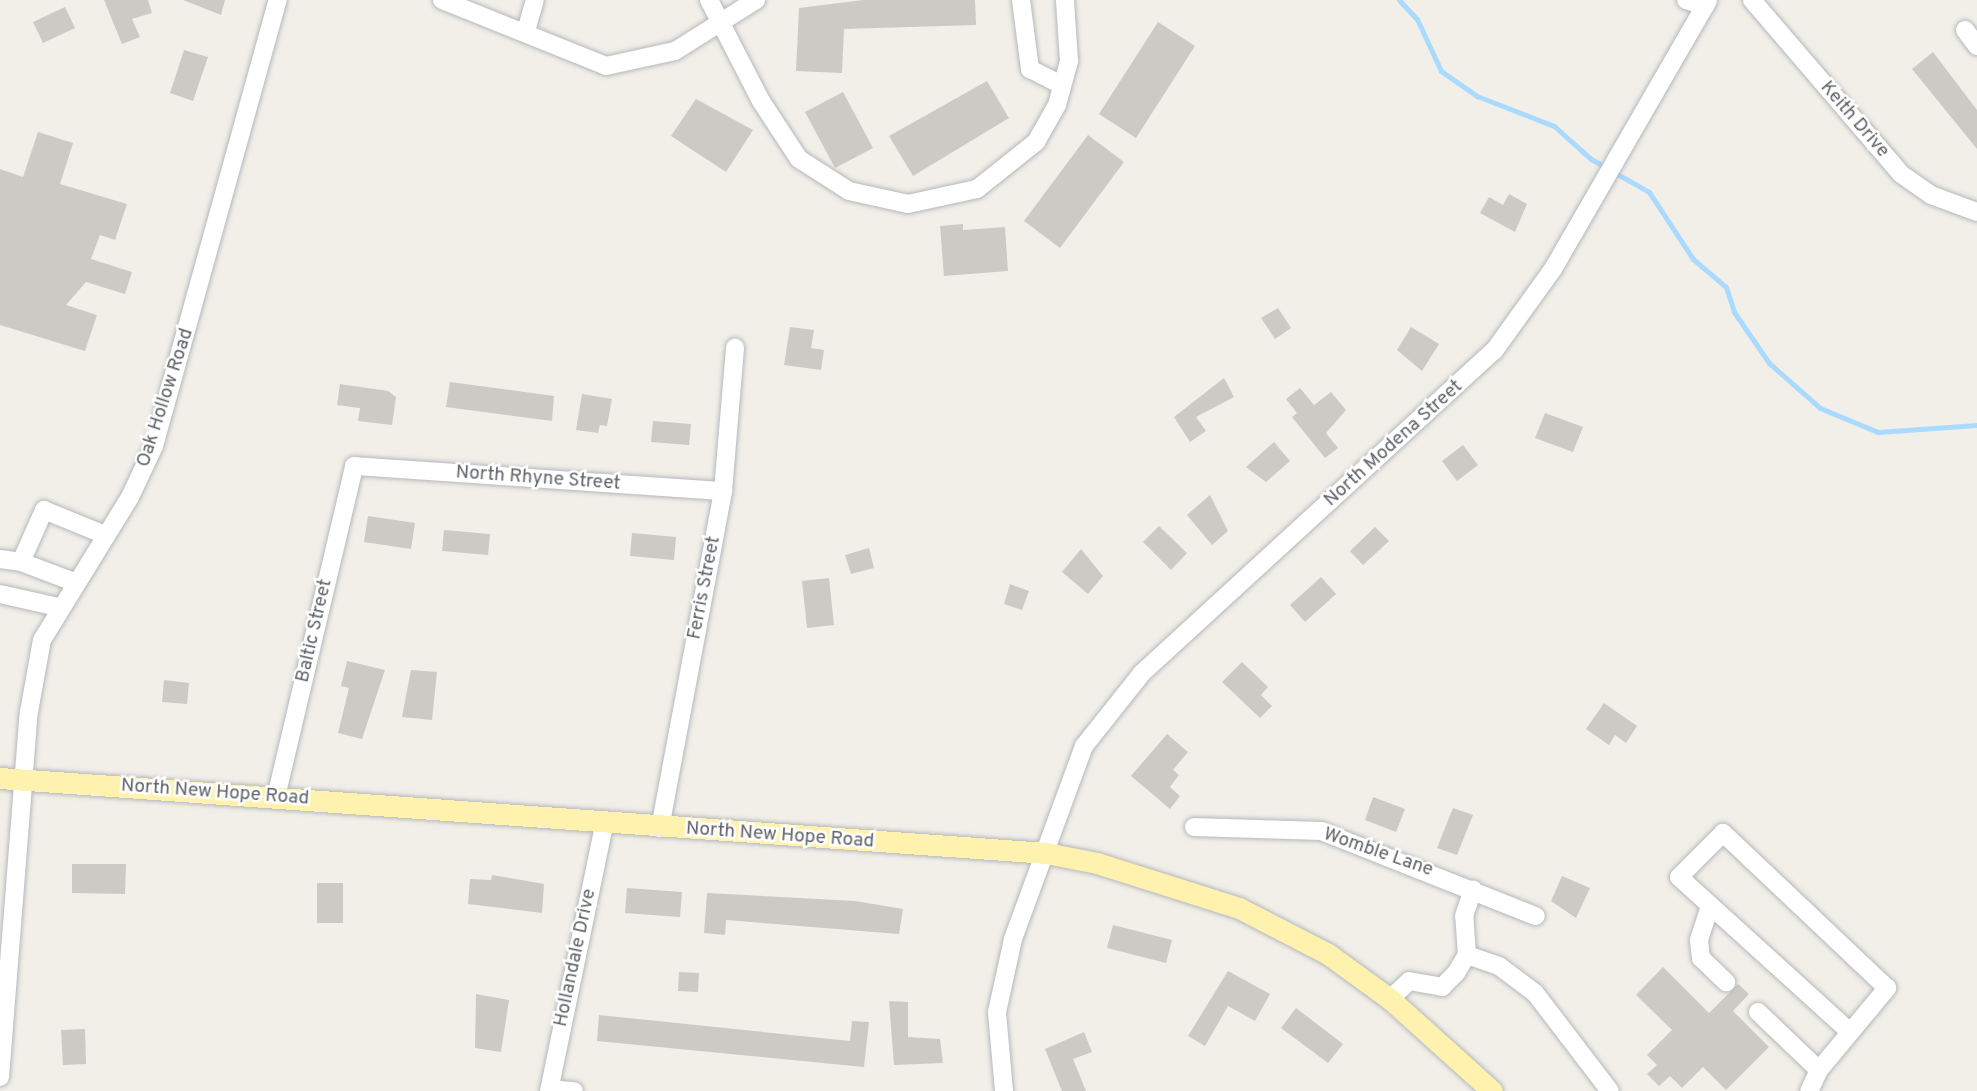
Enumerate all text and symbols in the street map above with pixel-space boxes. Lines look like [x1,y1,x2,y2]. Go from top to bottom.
street label: Keith Drive [1815,77,1893,163]
street label: Oak Hollow Road [133,326,199,470]
street label: North Modena Street [1320,376,1468,512]
street label: North Rhyne Street [455,462,621,496]
street label: Ferris Street [684,534,726,642]
street label: Baltic Street [292,577,338,685]
street label: North New Hope Road [120,775,310,811]
street label: North New Hope Road [685,818,875,854]
street label: Womble Lane [1320,824,1436,882]
street label: Hollandale Drive [550,887,602,1029]

